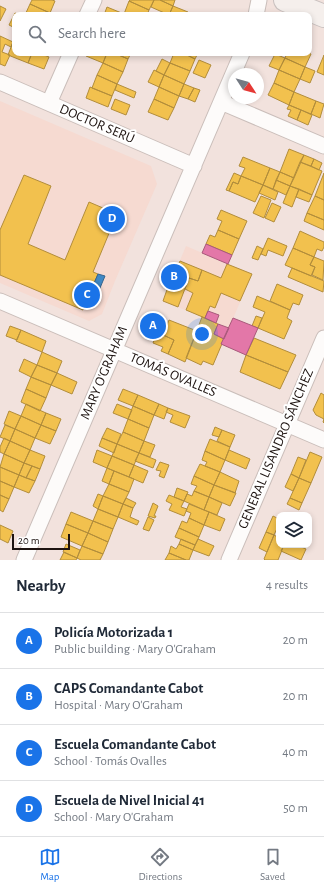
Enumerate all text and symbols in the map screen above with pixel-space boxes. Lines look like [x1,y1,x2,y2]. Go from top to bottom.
search box [12,12,312,56]
icon: search [26,23,48,45]
text: Search here [58,26,126,41]
north arrow [228,68,264,104]
street label: DOCTOR SERÚ [57,99,138,146]
pin: D [99,204,125,234]
pin: B [161,262,187,292]
pin: C [74,280,100,310]
pin: A [140,311,166,341]
street label: MARY O'GRAHAM [78,324,130,422]
your location [192,324,212,344]
street label: TOMÁS OVALLES [128,348,220,400]
street label: GENERAL LISANDRO SÁNCHEZ [233,366,316,531]
map controls [276,512,312,548]
button: layers [276,512,312,548]
scale bar [12,532,70,551]
text: 20 m [18,535,39,546]
text: Nearby [16,577,66,594]
text: 4 results [266,579,308,592]
text: Policía Motorizada 1 [54,625,173,640]
text: A [25,634,33,647]
text: 20 m [283,634,308,647]
text: Public building · Mary O'Graham [54,643,216,656]
text: CAPS Comandante Cabot [54,681,203,696]
text: B [25,690,33,703]
text: 20 m [283,690,308,703]
text: Hospital · Mary O'Graham [54,699,183,712]
text: Escuela Comandante Cabot [54,737,216,752]
text: C [26,746,32,759]
text: 40 m [282,746,308,759]
text: School · Tomás Ovalles [54,755,167,768]
text: Escuela de Nivel Inicial 41 [54,793,205,808]
text: D [25,802,33,815]
text: 50 m [283,802,308,815]
text: School · Mary O'Graham [54,811,174,824]
tab: Map [39,846,61,883]
tab: Directions [138,846,182,883]
tab: Saved [260,846,285,883]

